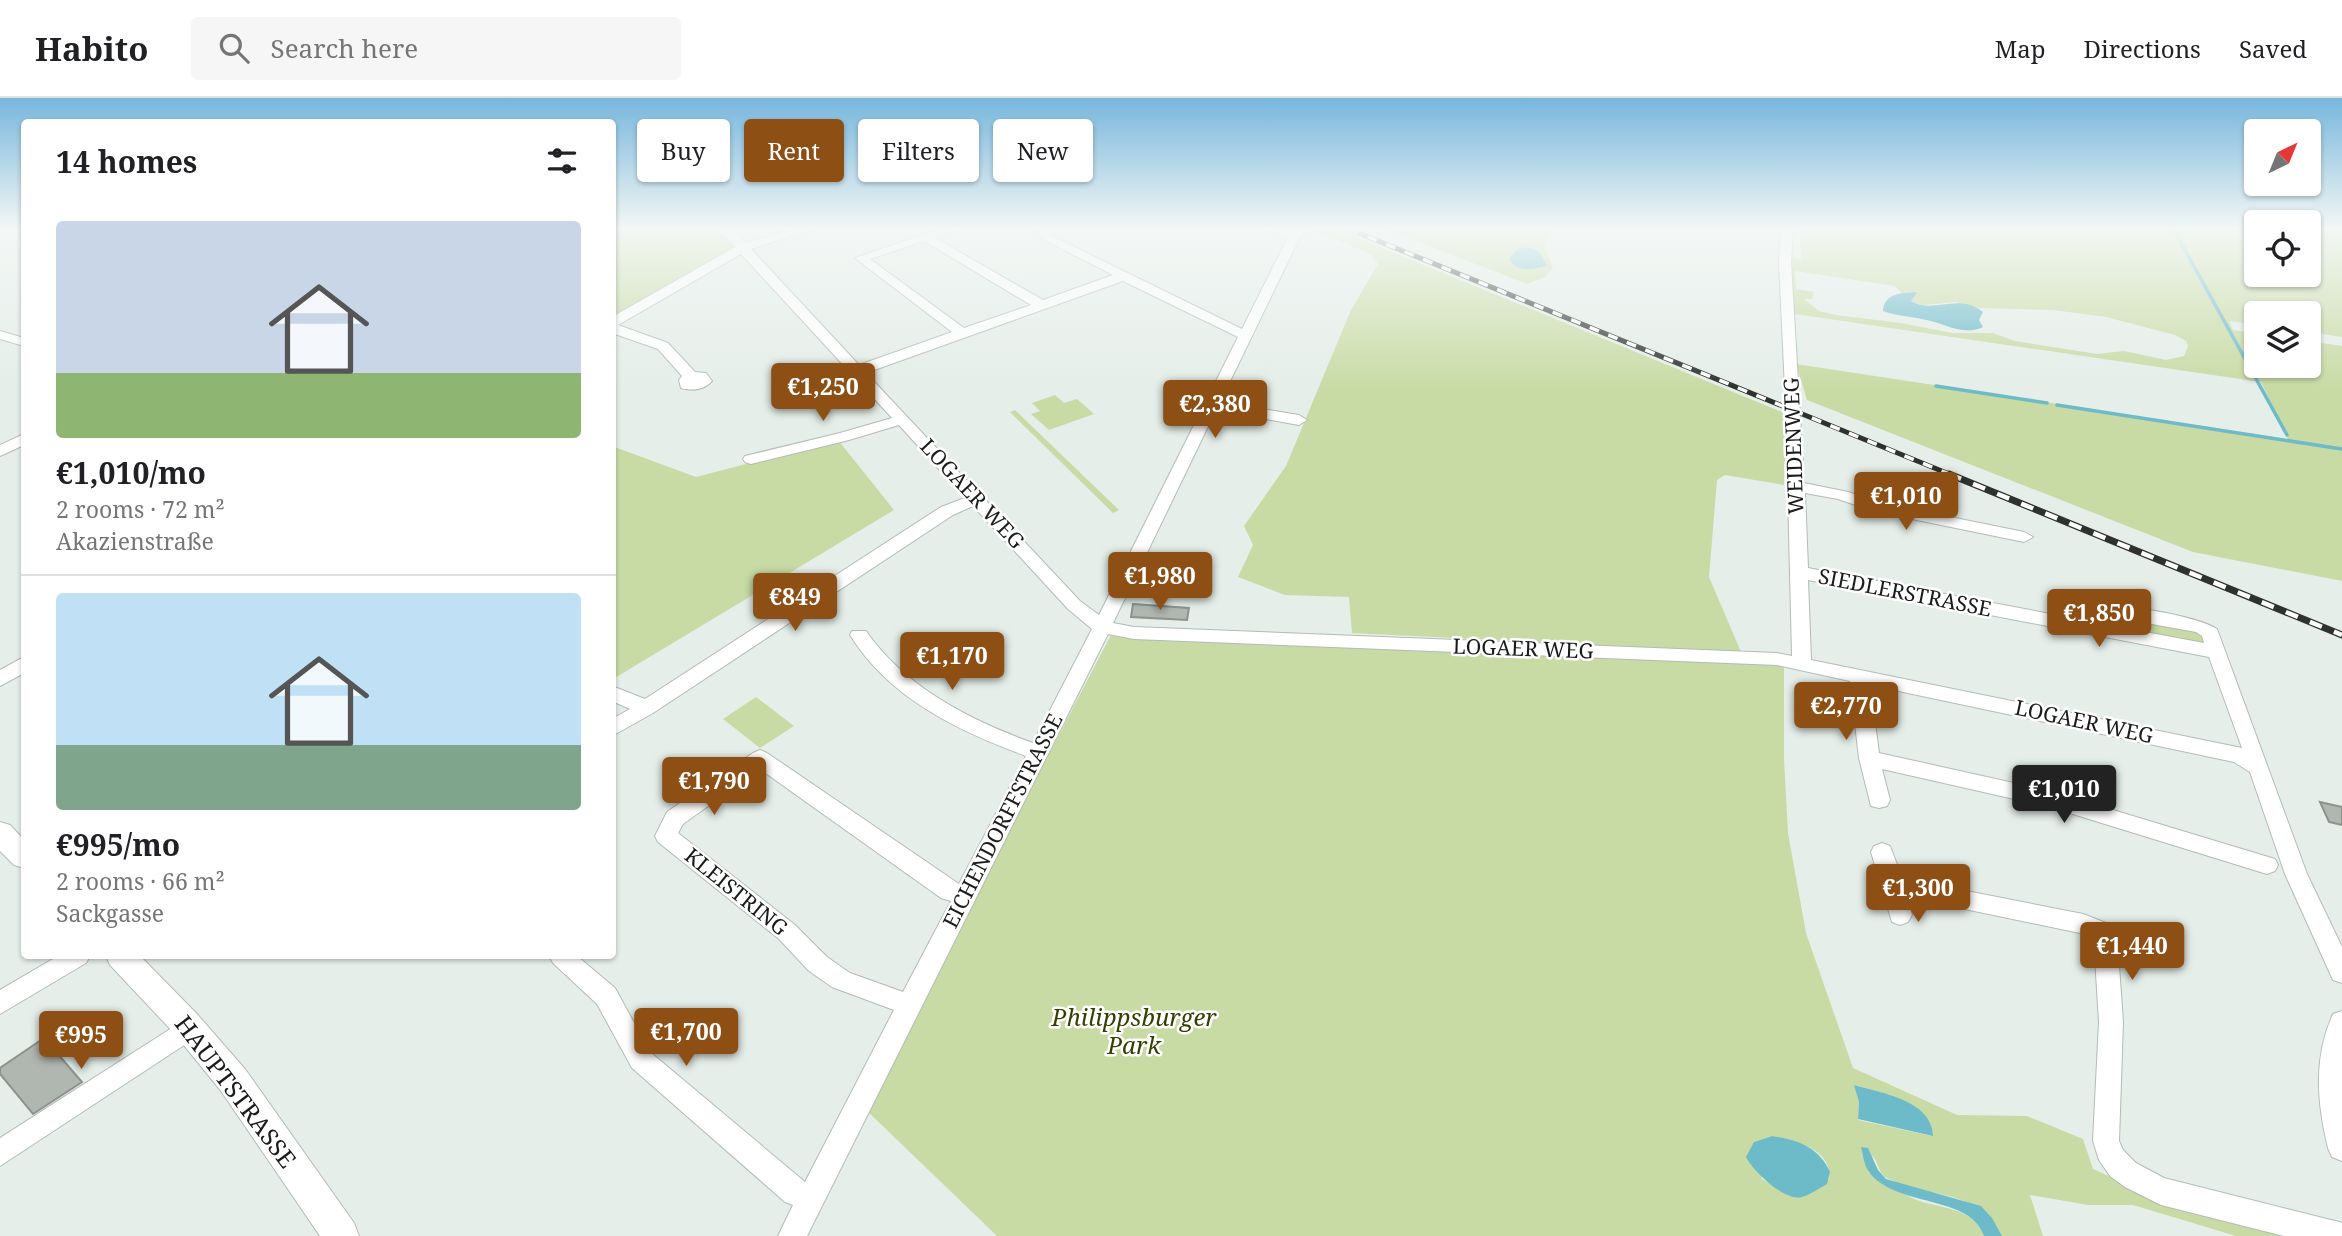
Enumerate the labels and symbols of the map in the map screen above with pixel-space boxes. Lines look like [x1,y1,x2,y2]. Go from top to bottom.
north arrow [2244,119,2320,196]
pin: €1,250 [766,364,880,423]
street label: WEIDENWEG [1777,377,1809,515]
pin: €2,380 [1158,380,1272,440]
street label: LOGAER WEG [914,432,1031,554]
pin: €1,010 [1849,472,1963,532]
pin: €1,980 [1103,552,1217,612]
street label: SIEDLERSTRASSE [1816,562,1994,623]
pin: €849 [754,574,836,633]
pin: €1,850 [2042,589,2156,649]
pin: €1,170 [895,632,1009,692]
street label: LOGAER WEG [1452,632,1594,664]
pin: €2,770 [1789,682,1903,742]
street label: LOGAER WEG [2012,693,2156,749]
street label: EICHENDORFFSTRASSE [936,708,1068,933]
pin: €1,790 [657,758,771,817]
pin: €1,010 [2007,766,2121,825]
street label: KLEISTRING [679,841,794,941]
pin: €1,300 [1861,864,1975,924]
pin: €1,440 [2075,922,2189,982]
park label: Philippsburger Park [1051,1000,1217,1061]
street label: HAUPTSTRASSE [168,1008,304,1174]
pin: €1,700 [629,1009,743,1068]
pin: €995 [40,1012,122,1071]

